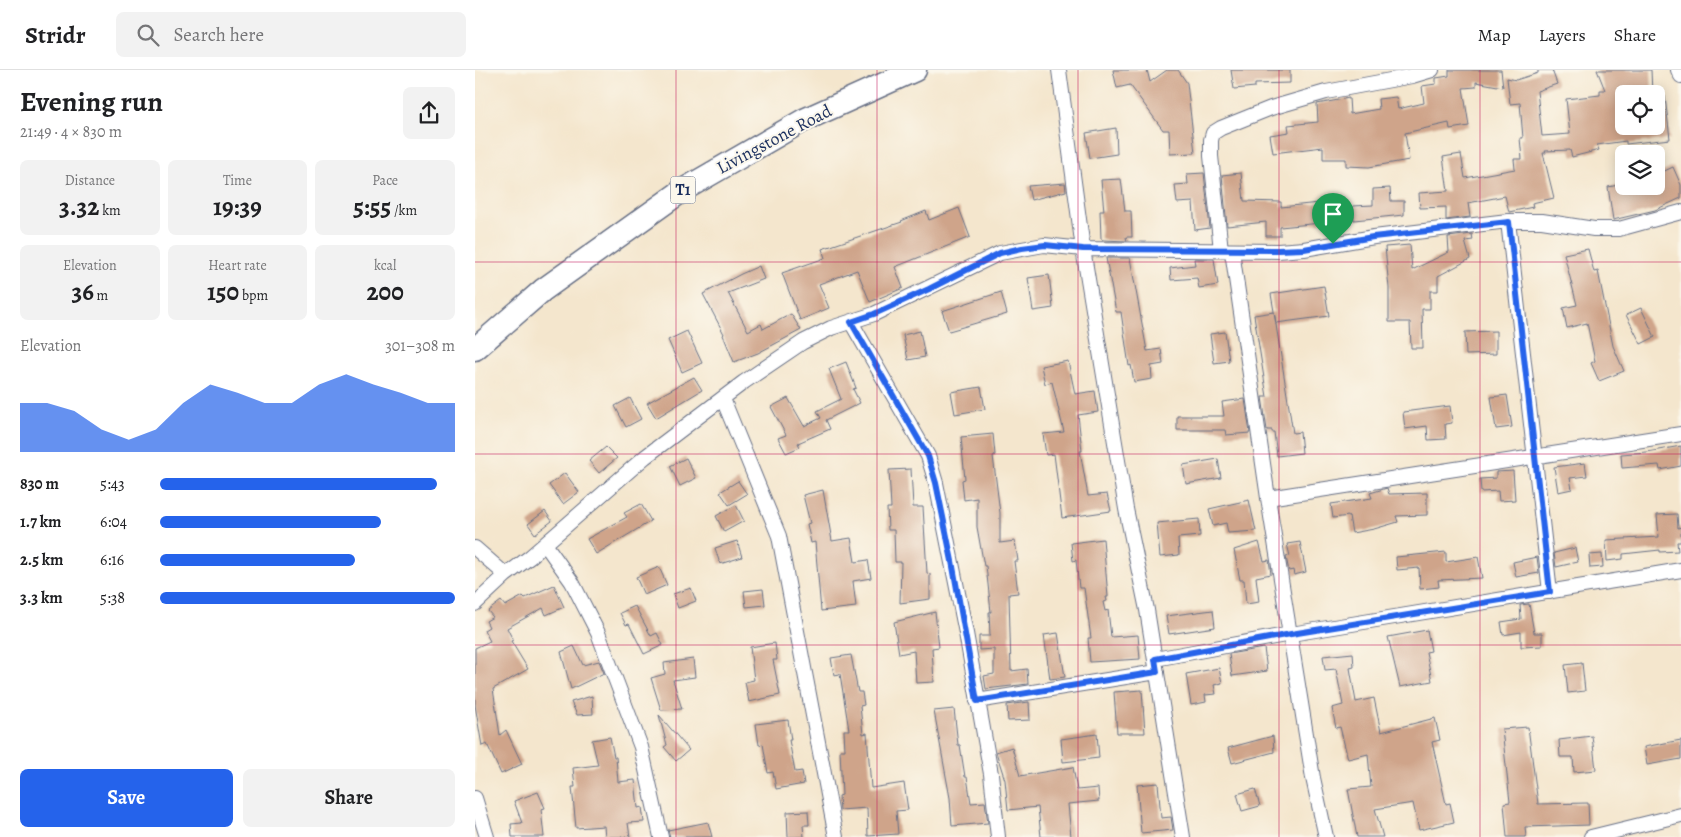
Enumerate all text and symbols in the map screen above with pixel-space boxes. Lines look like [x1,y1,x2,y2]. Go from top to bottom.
search box [116,12,466,57]
text: Stridr [25,19,86,51]
icon: search [134,21,162,49]
text: Search here [174,22,264,48]
text: Map [1478,23,1511,47]
text: Layers [1539,23,1586,47]
text: Share [1614,23,1656,47]
text: Evening run [20,83,163,121]
map controls [1615,85,1665,195]
button: locate [1615,85,1665,135]
button: share [403,87,455,139]
street label: Livingstone Road [712,98,836,179]
text: 21:49 · 4 × 830 m [20,121,122,143]
button: layers [1615,145,1665,195]
text: Distance [65,171,115,190]
text: Time [223,171,252,190]
text: Pace [372,171,398,190]
road number: T1 [671,176,695,204]
text: 3.32 [59,190,99,224]
text: 19:39 [213,190,262,224]
text: 5:55 [353,190,391,224]
pin [1312,193,1354,244]
icon: arrive [1319,200,1347,228]
text: km [99,201,121,220]
text: /km [391,201,417,220]
text: Elevation [63,256,117,275]
text: Heart rate [208,256,267,275]
text: kcal [374,256,396,275]
text: 36 [71,275,94,309]
text: 150 [207,275,239,309]
text: 200 [367,275,404,309]
text: m [94,286,108,305]
text: bpm [239,286,268,305]
text: Elevation [20,335,81,357]
text: 301–308 m [385,335,455,357]
text: 830 m [20,473,59,495]
text: 5:43 [100,473,125,495]
text: 1.7 km [20,511,61,533]
text: 6:04 [100,511,127,533]
text: 2.5 km [20,549,63,571]
text: 6:16 [100,549,124,571]
text: 3.3 km [20,587,63,609]
text: 5:38 [100,587,125,609]
button: Save [20,769,233,827]
button: Share [243,769,455,827]

